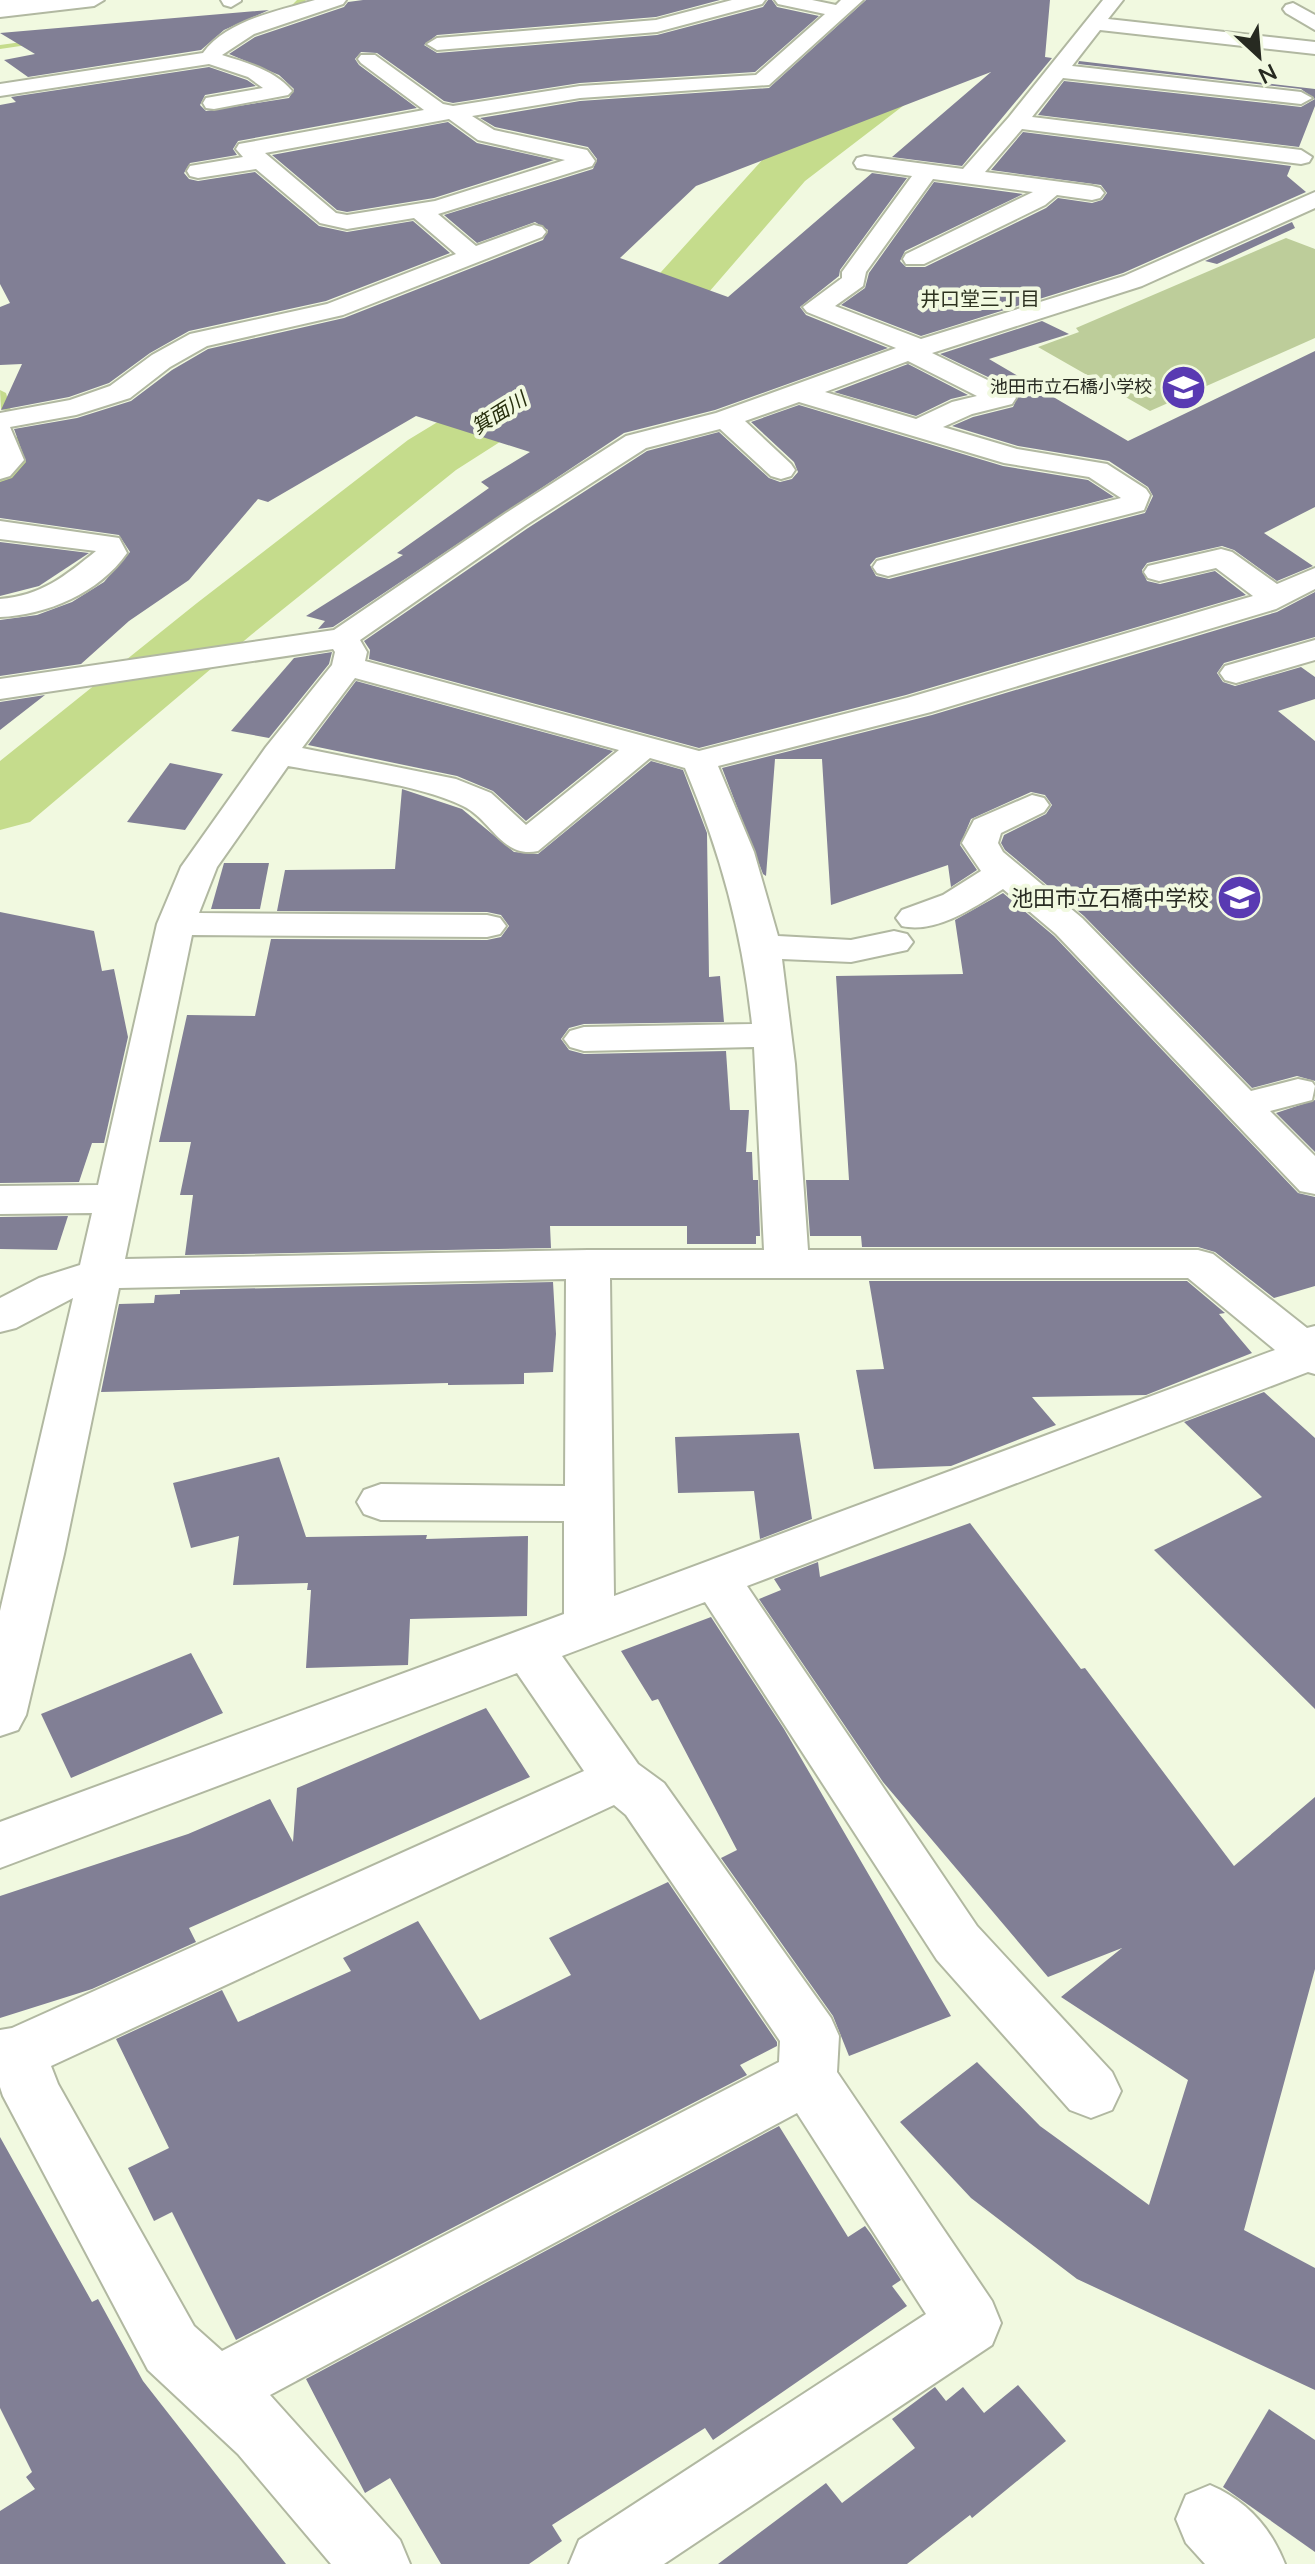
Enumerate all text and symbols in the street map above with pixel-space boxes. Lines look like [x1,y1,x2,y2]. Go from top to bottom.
north arrow [1219,16,1299,96]
text: N [1254,59,1282,90]
district label: 井口堂三丁目 [920,286,1040,310]
school or university icon: 池田市立石橋小学校 [1159,363,1207,411]
place label: 池田市立石橋小学校 [990,375,1152,397]
water label: 箕面川 [467,385,532,438]
school or university icon: 池田市立石橋中学校 [1216,874,1264,922]
place label: 池田市立石橋中学校 [1011,884,1209,911]

